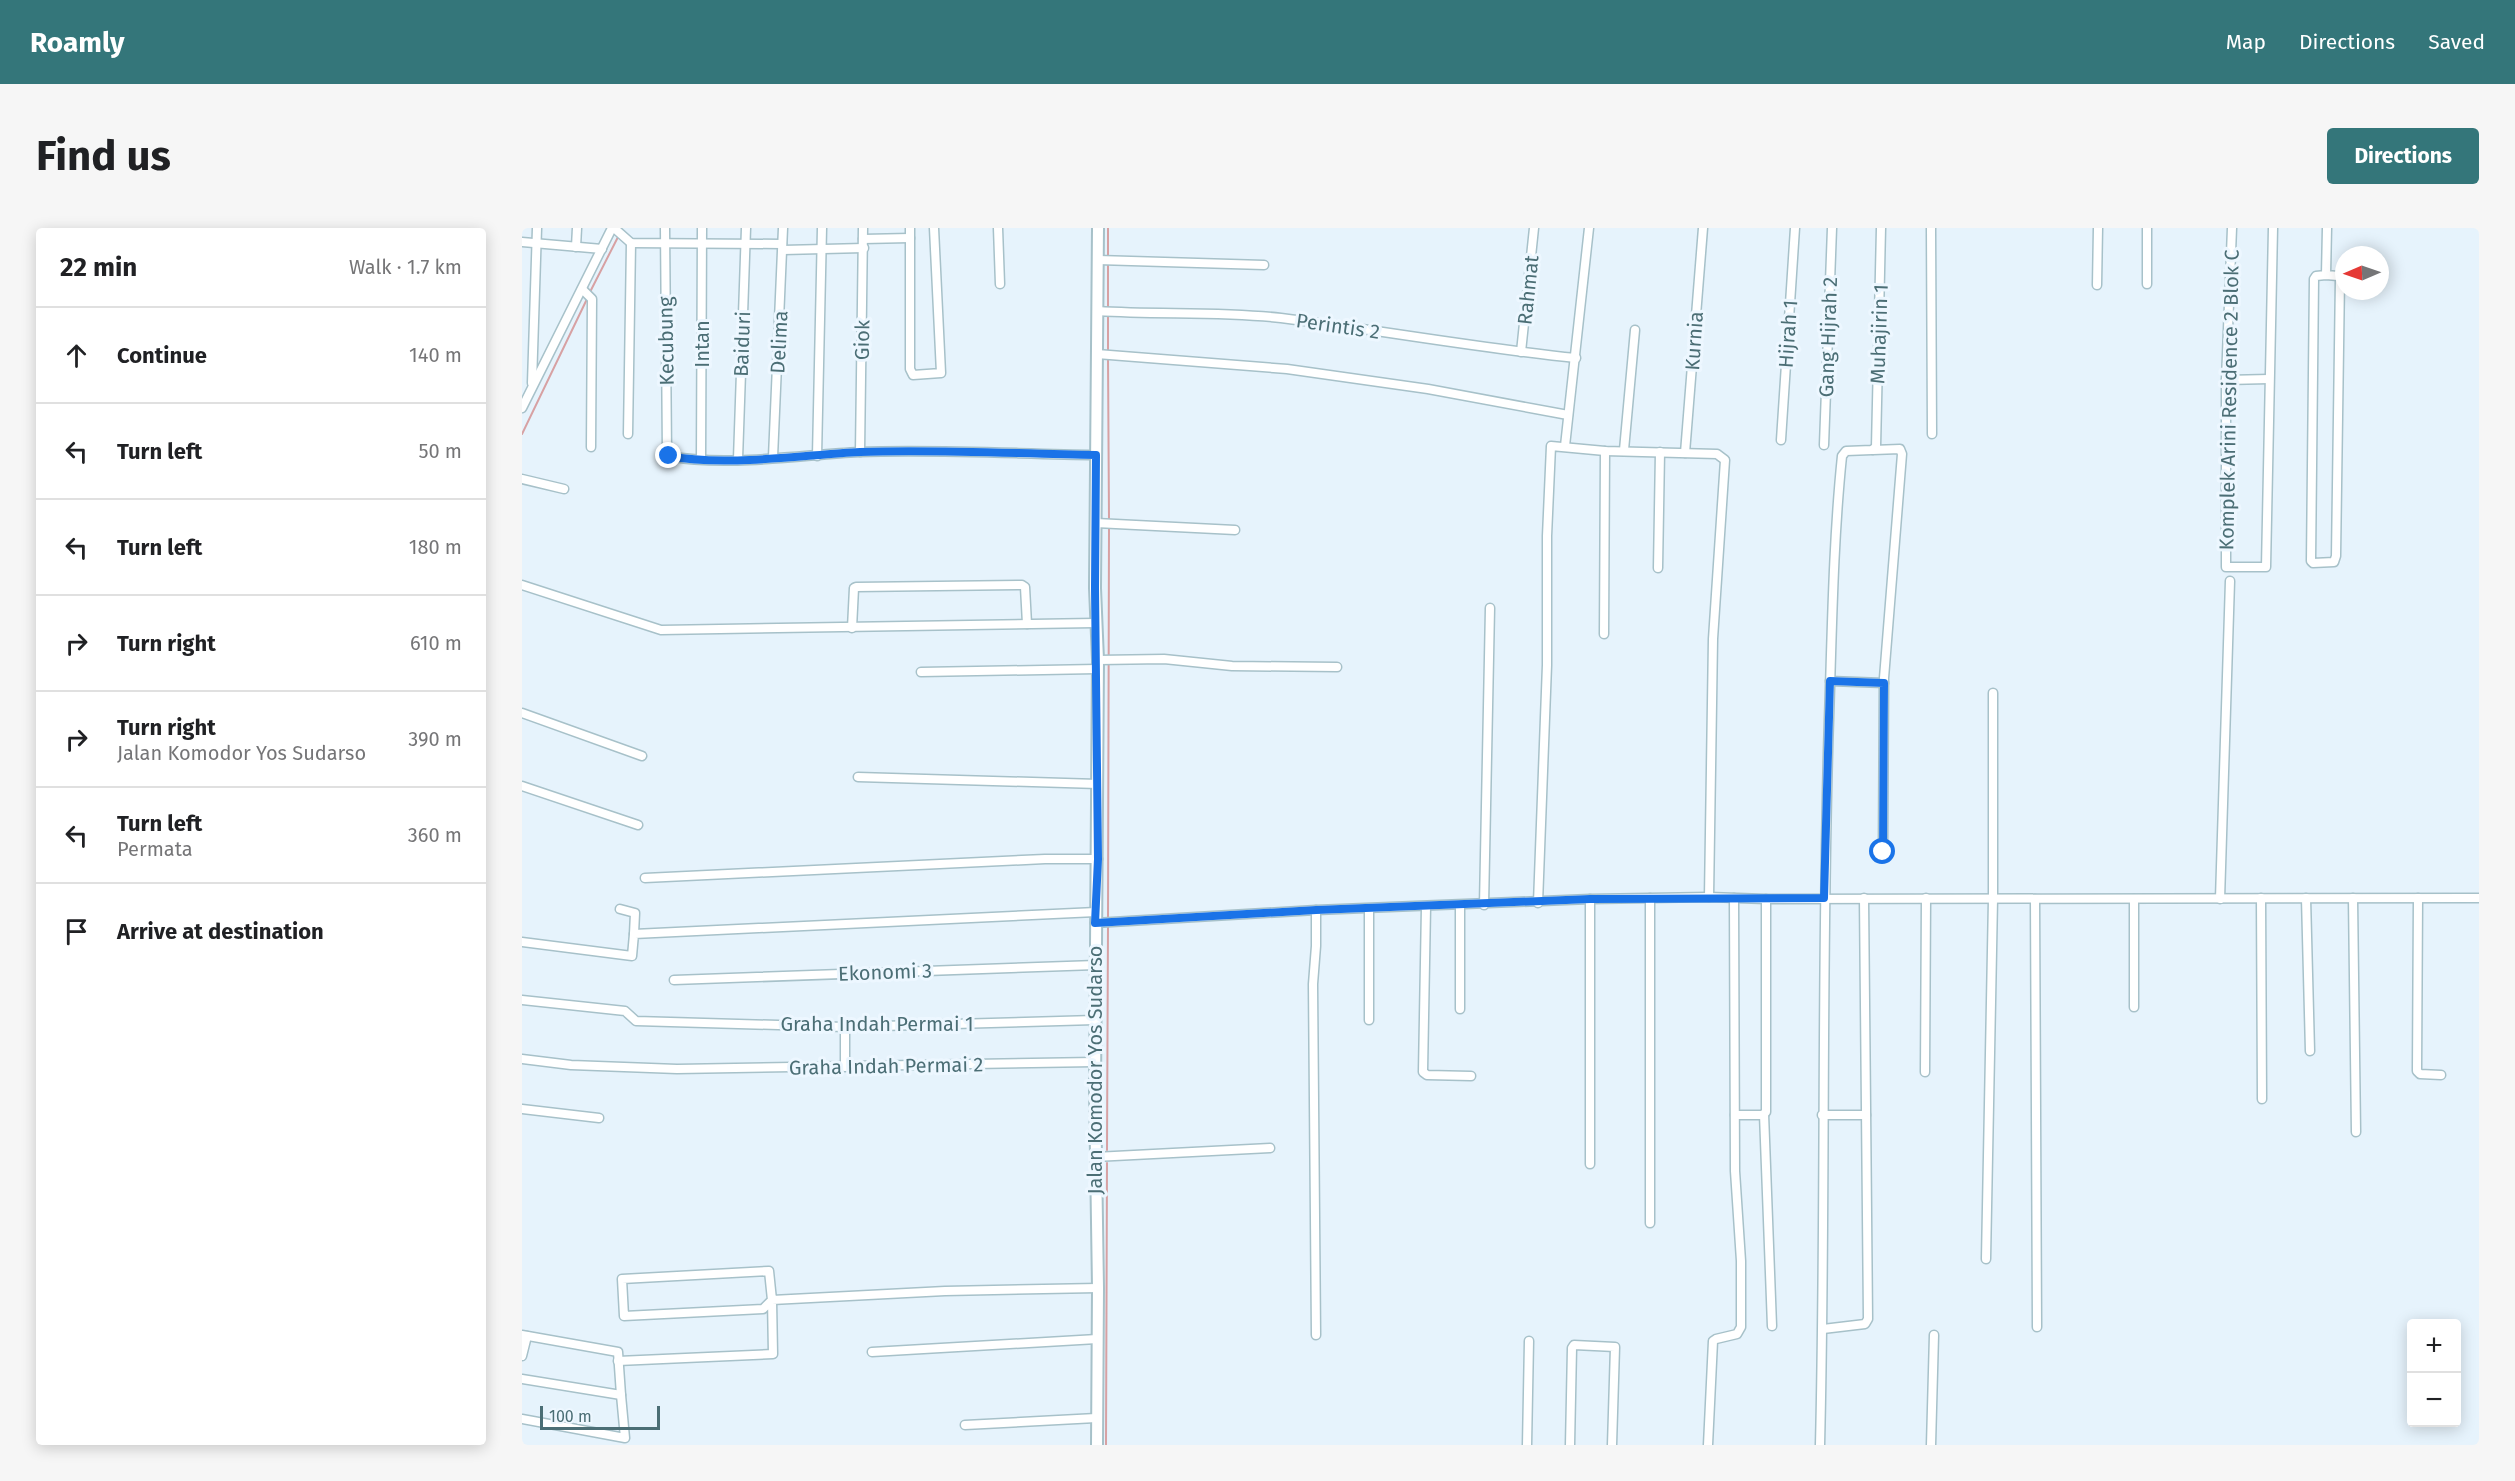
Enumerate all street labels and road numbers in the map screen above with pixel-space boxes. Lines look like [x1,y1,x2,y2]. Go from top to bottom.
street label: Komplek Arini Residence 2 Blok C [2214,249,2244,551]
street label: Rahmat [1512,253,1544,326]
street label: Gang Hijrah 2 [1814,276,1842,398]
street label: Muhajirin 1 [1865,284,1893,384]
street label: Kecubung [653,296,679,386]
street label: Hijrah 1 [1774,299,1802,369]
street label: Perintis 2 [1295,308,1381,344]
street label: Delima [765,310,793,374]
street label: Baiduri [729,311,755,377]
street label: Kurnia [1680,311,1708,371]
street label: Giok [850,319,874,360]
street label: Intan [690,320,714,368]
street label: Jalan Komodor Yos Sudarso [1083,945,1107,1195]
street label: Ekonomi 3 [838,958,932,986]
street label: Graha Indah Permai 1 [780,1012,974,1036]
street label: Graha Indah Permai 2 [789,1052,983,1080]

